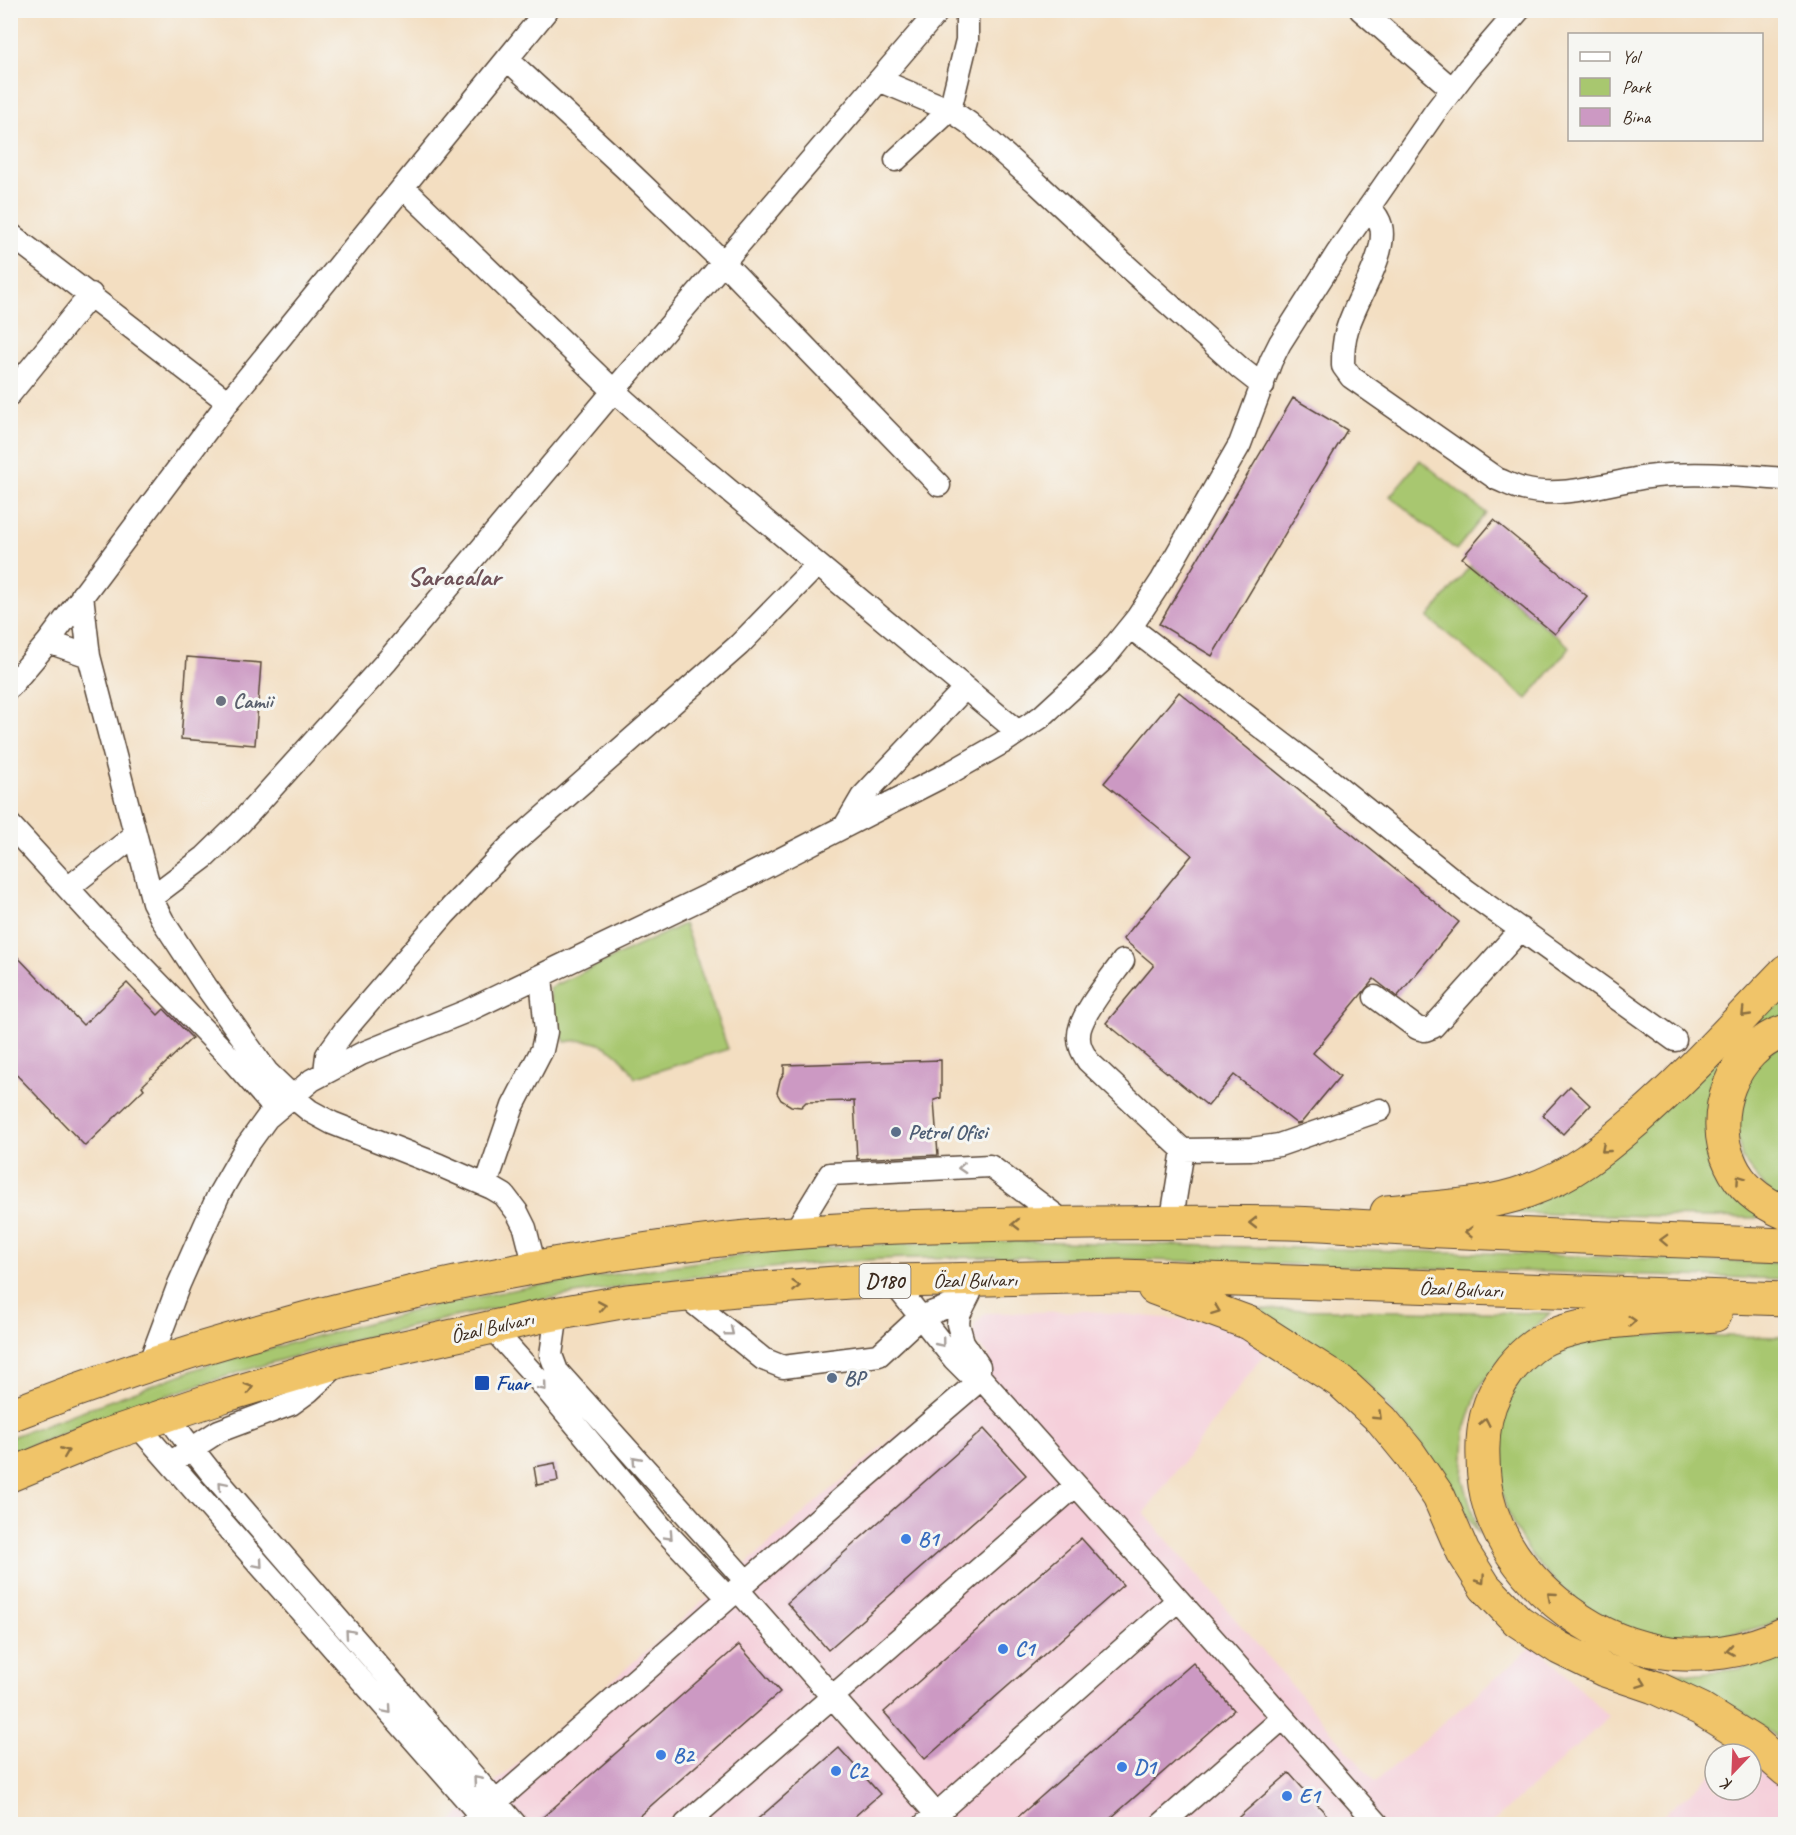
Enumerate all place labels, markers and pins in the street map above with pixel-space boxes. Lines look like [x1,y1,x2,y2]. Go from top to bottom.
place label: Camii [233,688,275,714]
marker: Camii [214,694,228,708]
place label: Petrol Ofisi [908,1119,990,1145]
marker: Petrol Ofisi [889,1125,903,1139]
place label: BP [844,1365,868,1391]
place label: Fuar [496,1370,532,1396]
marker: BP [825,1371,839,1385]
marker: Fuar [473,1374,491,1392]
place label: B1 [918,1526,941,1552]
marker: B1 [899,1532,913,1546]
place label: C1 [1015,1636,1037,1662]
marker: C1 [996,1642,1010,1656]
place label: B2 [673,1742,696,1768]
marker: B2 [654,1748,668,1762]
place label: D1 [1134,1754,1158,1780]
place label: C2 [848,1758,870,1784]
marker: D1 [1115,1760,1129,1774]
marker: C2 [829,1764,843,1778]
place label: E1 [1299,1783,1322,1809]
marker: E1 [1280,1789,1294,1803]

